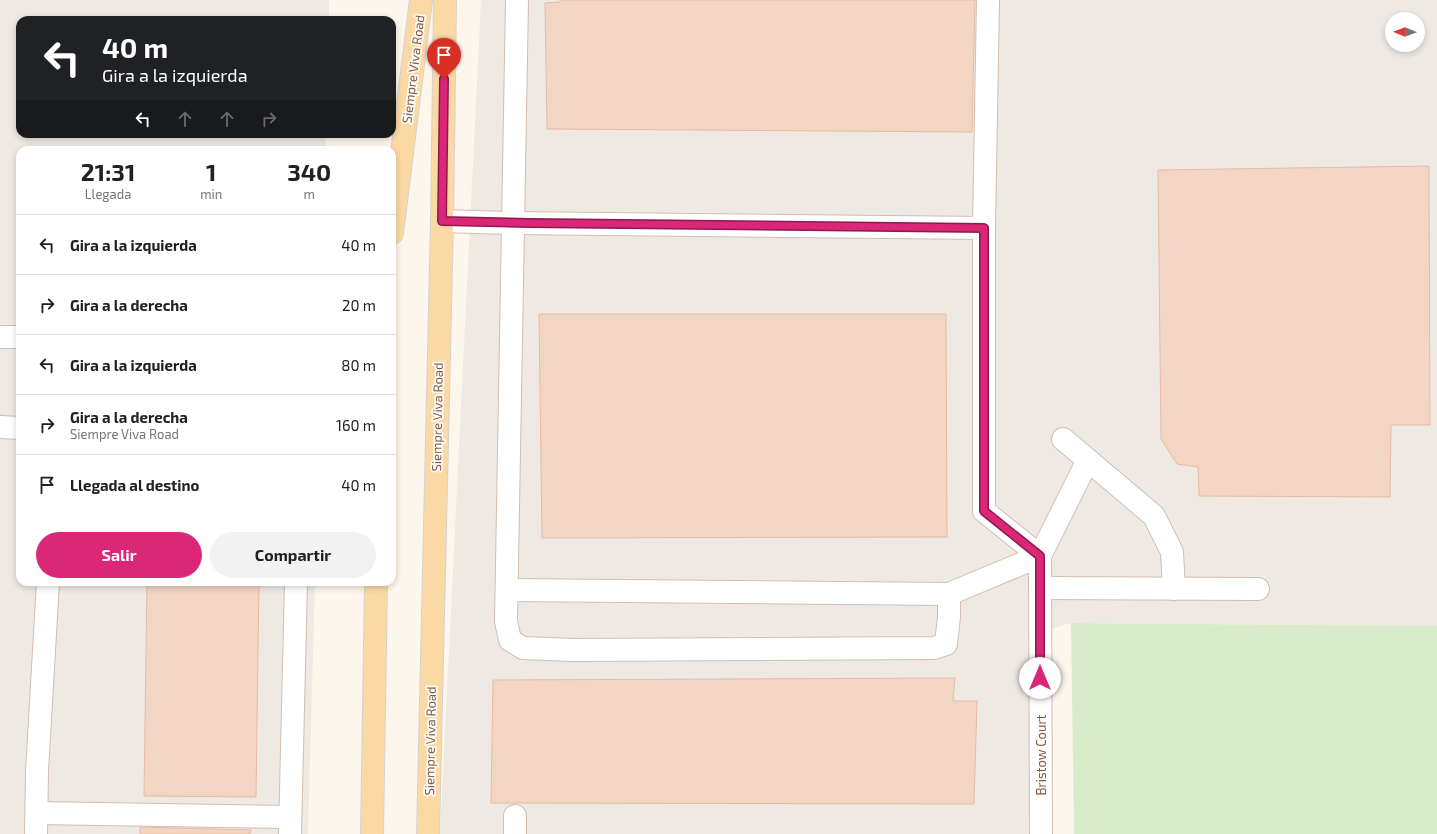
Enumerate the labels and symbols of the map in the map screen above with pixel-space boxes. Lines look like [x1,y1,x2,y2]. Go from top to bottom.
north arrow [1385,12,1425,52]
street label: Siempre Viva Road [398,14,428,124]
pin [427,38,461,79]
street label: Siempre Viva Road [428,362,446,472]
position arrow [1019,657,1061,699]
street label: Siempre Viva Road [421,686,439,796]
street label: Bristow Court [1033,714,1049,796]

